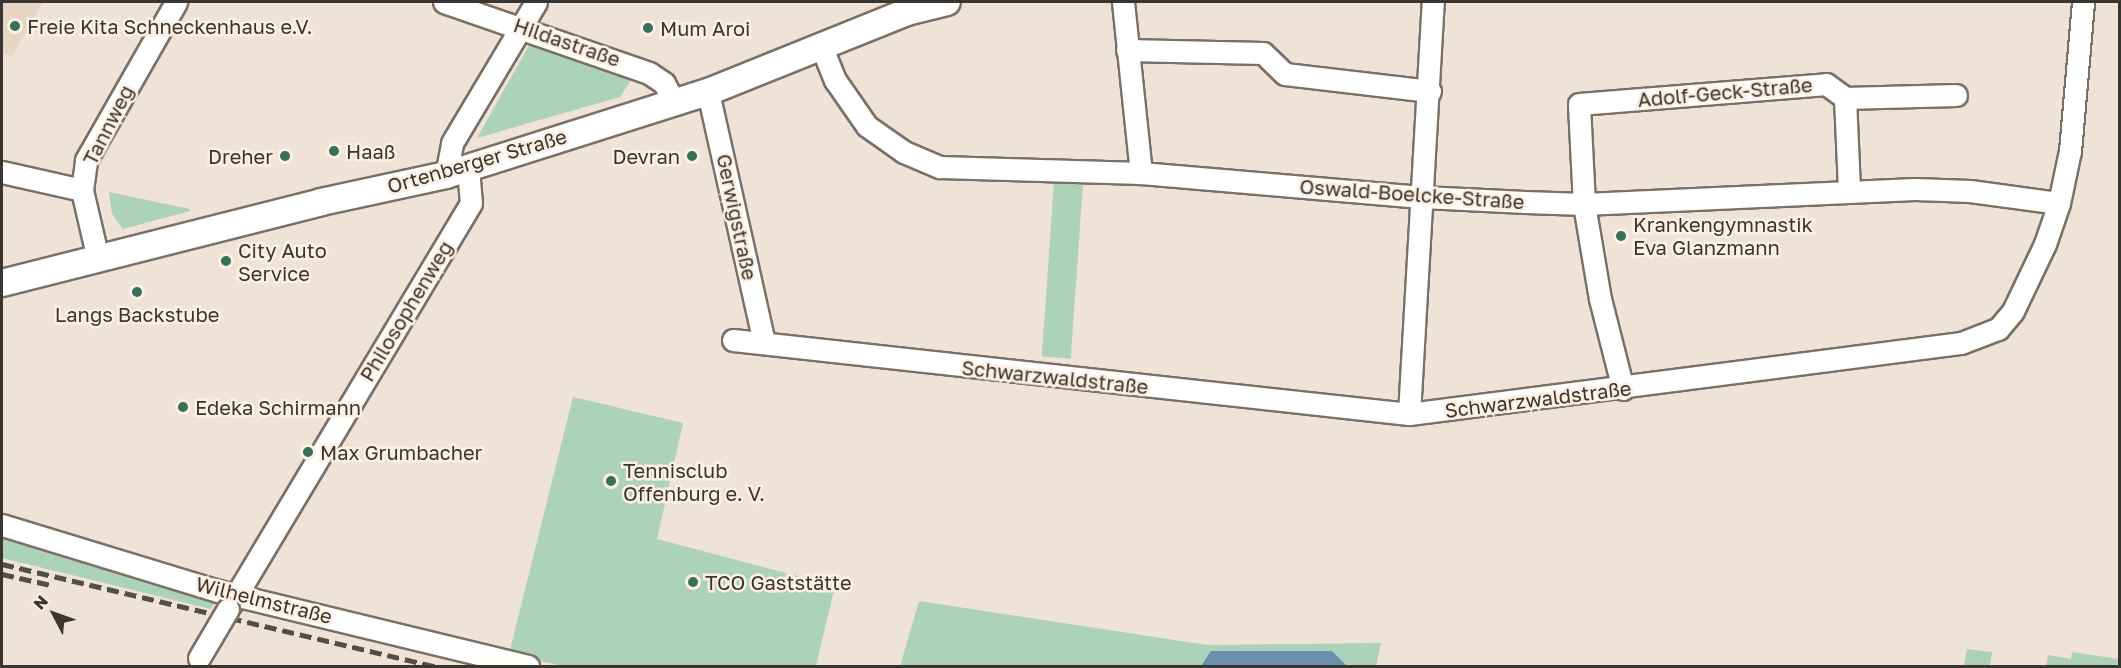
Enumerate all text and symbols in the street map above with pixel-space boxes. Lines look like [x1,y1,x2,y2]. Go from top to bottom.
street label: Hildastraße [511,13,623,71]
place label: Freie Kita Schneckenhaus e.V. [27,14,312,38]
place label: Mum Aroi [660,16,750,40]
marker: Freie Kita Schneckenhaus e.V. [8,19,22,33]
marker: Mum Aroi [641,21,655,35]
street label: Adolf-Geck-Straße [1637,72,1813,112]
street label: Tannweg [78,81,138,169]
street label: Ortenberger Straße [384,124,570,198]
place label: Haaß [346,139,395,163]
place label: Dreher [208,144,273,168]
marker: Haaß [327,144,341,158]
place label: Devran [612,144,680,168]
marker: Dreher [278,149,292,163]
marker: Devran [685,149,699,163]
street label: Gerwigstraße [712,152,762,282]
street label: Oswald-Boelcke-Straße [1299,174,1525,214]
place label: Krankengymnastik Eva Glanzmann [1633,213,1813,260]
marker: Krankengymnastik Eva Glanzmann [1614,229,1628,243]
street label: Philosophenweg [355,236,457,386]
place label: City Auto Service [238,238,327,285]
marker: City Auto Service [219,254,233,268]
marker: Langs Backstube [130,285,144,299]
place label: Langs Backstube [55,302,219,326]
street label: Schwarzwaldstraße [960,355,1150,399]
street label: Schwarzwaldstraße [1443,376,1633,422]
place label: Edeka Schirmann [195,395,361,419]
marker: Edeka Schirmann [176,400,190,414]
place label: Max Grumbacher [320,440,482,464]
marker: Max Grumbacher [301,445,315,459]
place label: Tennisclub Offenburg e. V. [623,458,765,505]
marker: Tennisclub Offenburg e. V. [604,474,618,488]
place label: TCO Gaststätte [705,570,851,594]
street label: Wilhelmstraße [193,571,335,629]
marker: TCO Gaststätte [686,575,700,589]
north arrow [24,584,84,644]
text: N [29,591,52,613]

